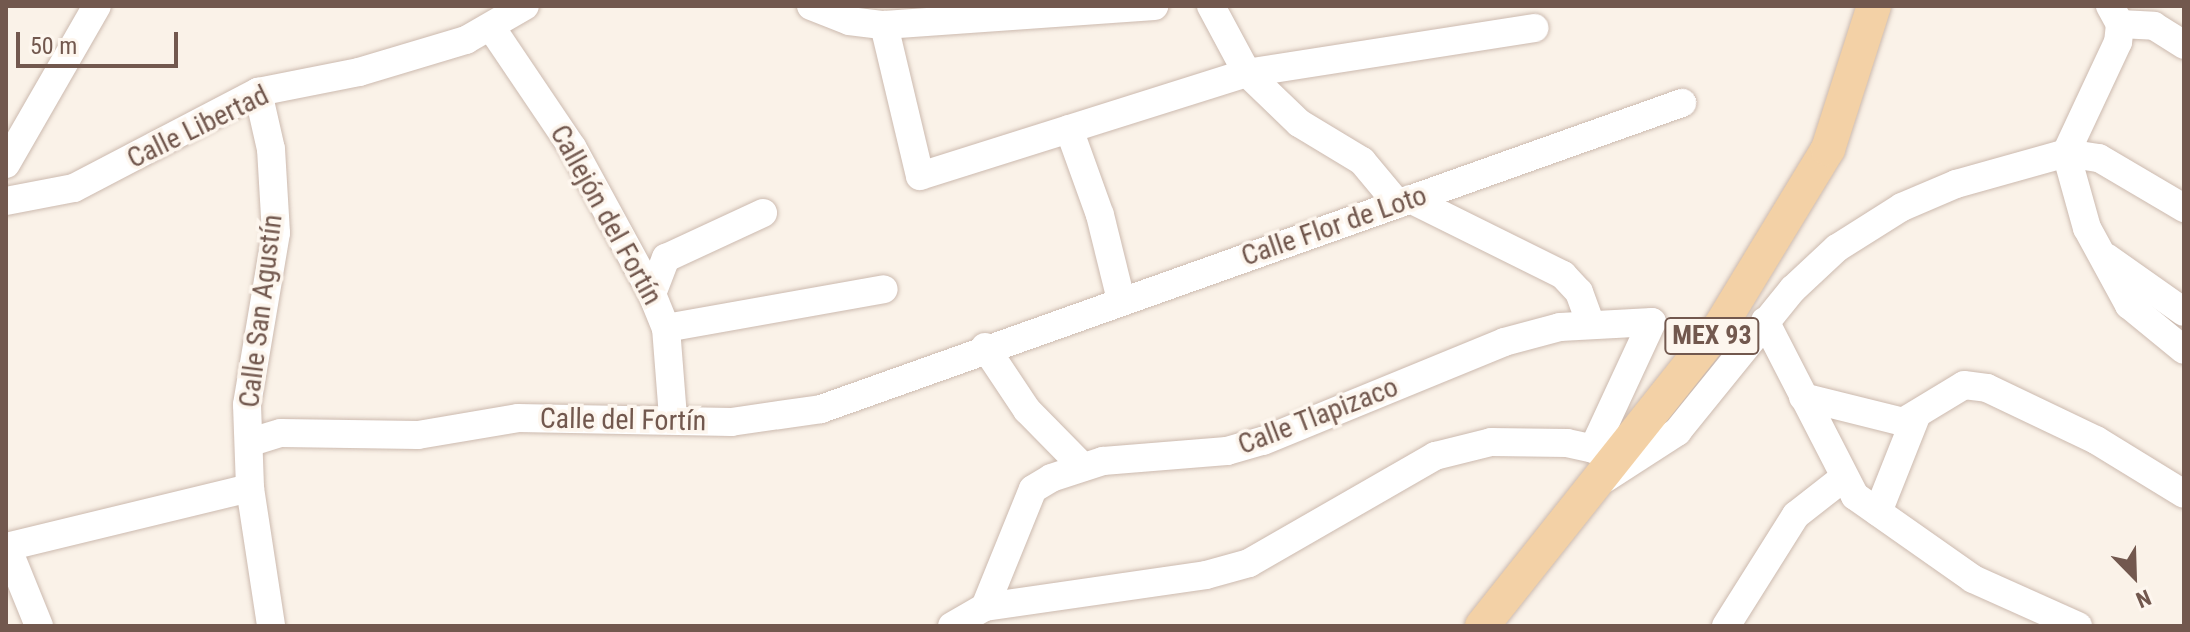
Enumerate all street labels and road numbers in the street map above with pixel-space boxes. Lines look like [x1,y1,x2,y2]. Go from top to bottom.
street label: Calle Libertad [122,78,274,176]
street label: Callejón del Fortín [543,119,669,311]
street label: Calle Flor de Loto [1237,179,1431,273]
street label: Calle San Agustín [232,213,290,409]
road number: MEX 93 [1664,314,1760,358]
street label: Calle Tlapizaco [1233,370,1403,462]
street label: Calle del Fortín [539,402,707,438]

